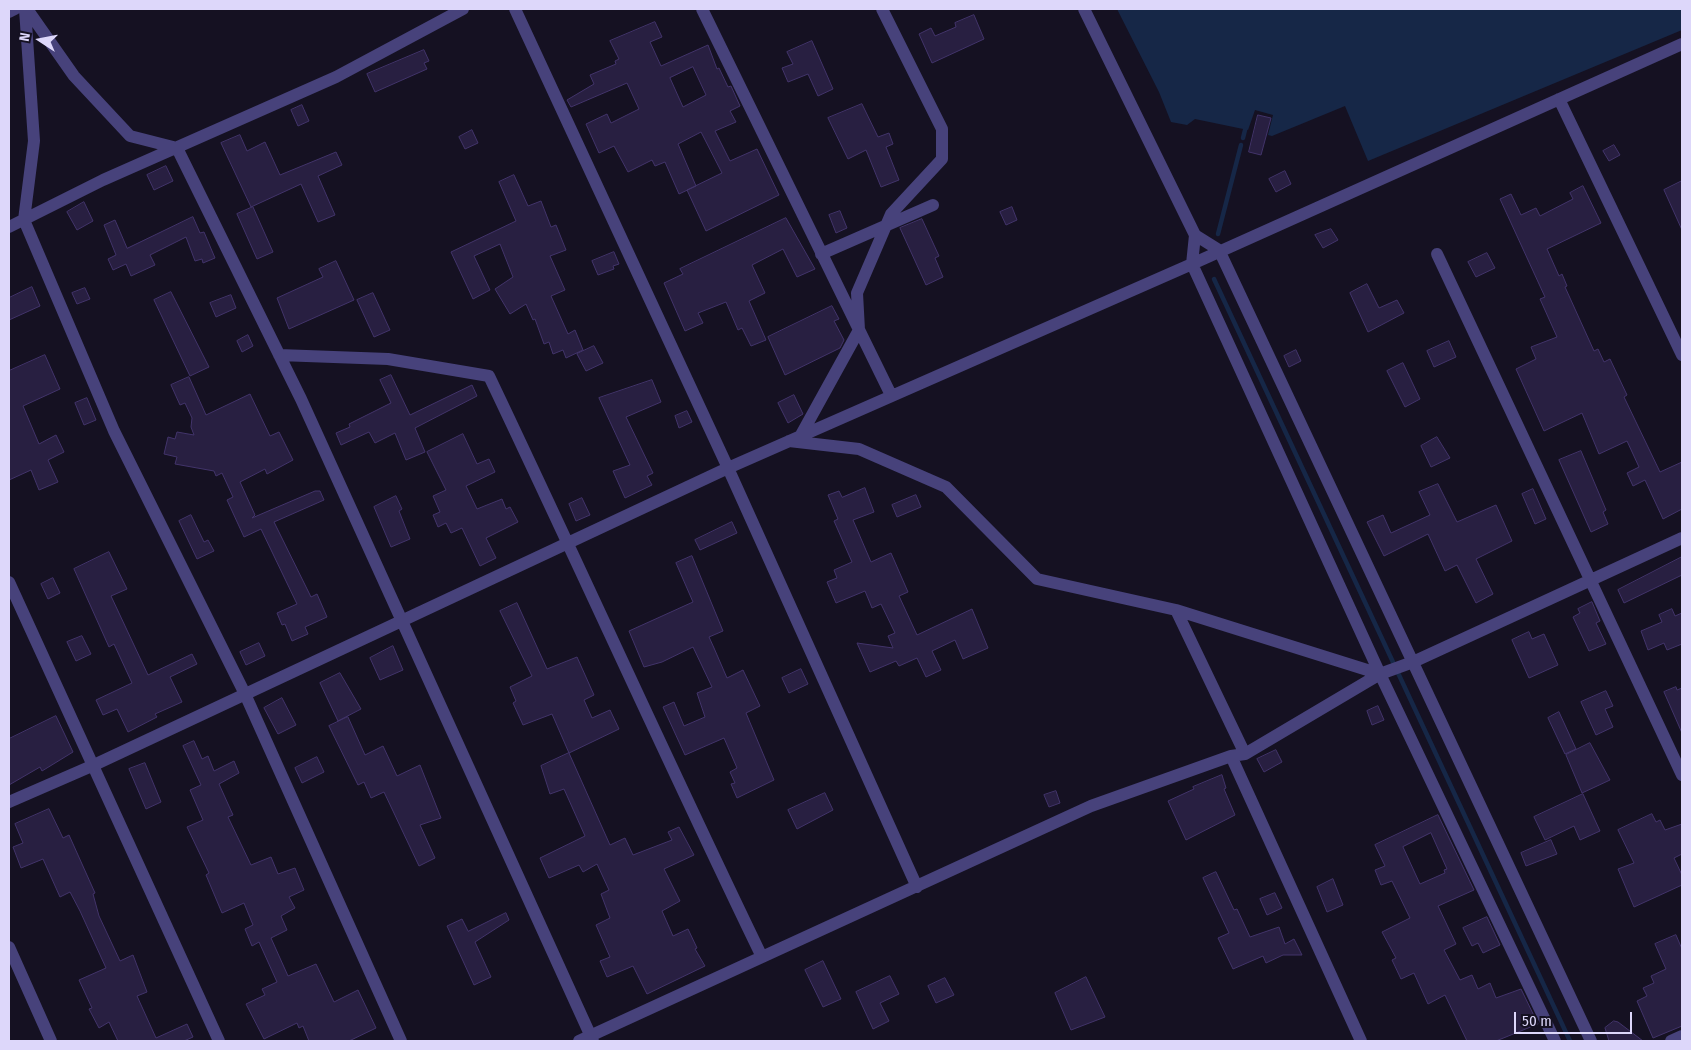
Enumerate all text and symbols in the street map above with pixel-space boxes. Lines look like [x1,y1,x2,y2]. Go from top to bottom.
north arrow [15,15,65,65]
text: N [16,31,34,43]
scale bar [1516,1002,1634,1034]
text: 50 m [1522,1012,1552,1030]

